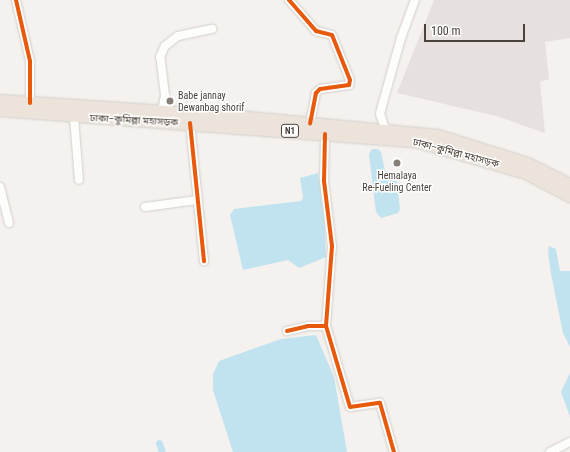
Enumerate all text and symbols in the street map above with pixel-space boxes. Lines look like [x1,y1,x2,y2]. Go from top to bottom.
scale bar [426,16,527,42]
text: 100 m [431,24,461,38]
place label: Babe jannay Dewanbag shorif [178,89,244,112]
marker: Babe jannay Dewanbag shorif [165,96,175,106]
street label: ঢাকা–কুমিল্লা মহাসড়ক [89,112,179,128]
road number: N1 [280,124,300,138]
street label: ঢাকা–কুমিল্লা মহাসড়ক [412,136,500,170]
marker: Hemalaya Re-Fueling Center [392,158,402,168]
place label: Hemalaya Re-Fueling Center [362,169,432,192]

